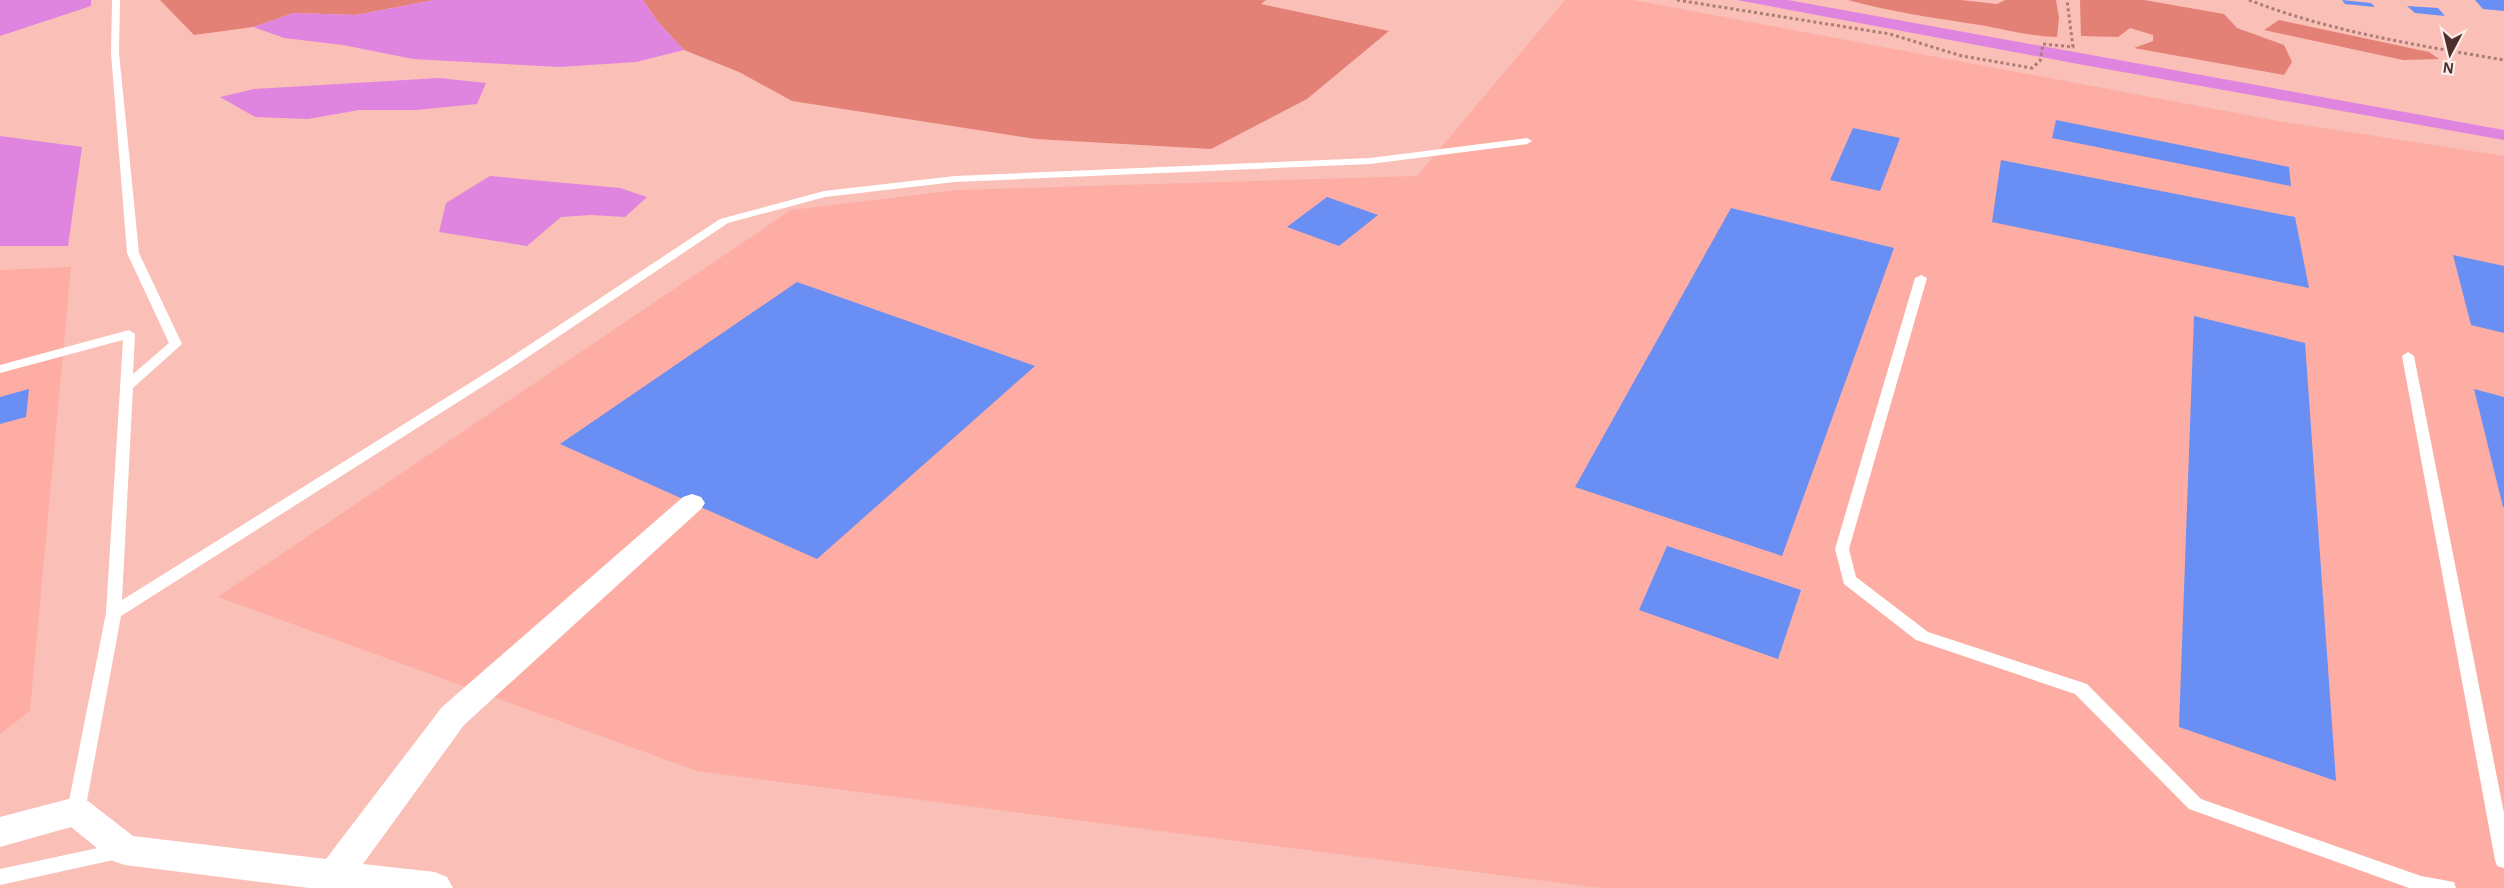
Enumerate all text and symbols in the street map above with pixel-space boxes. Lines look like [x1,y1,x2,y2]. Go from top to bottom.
north arrow [2420,24,2480,84]
text: N [2442,59,2455,77]

